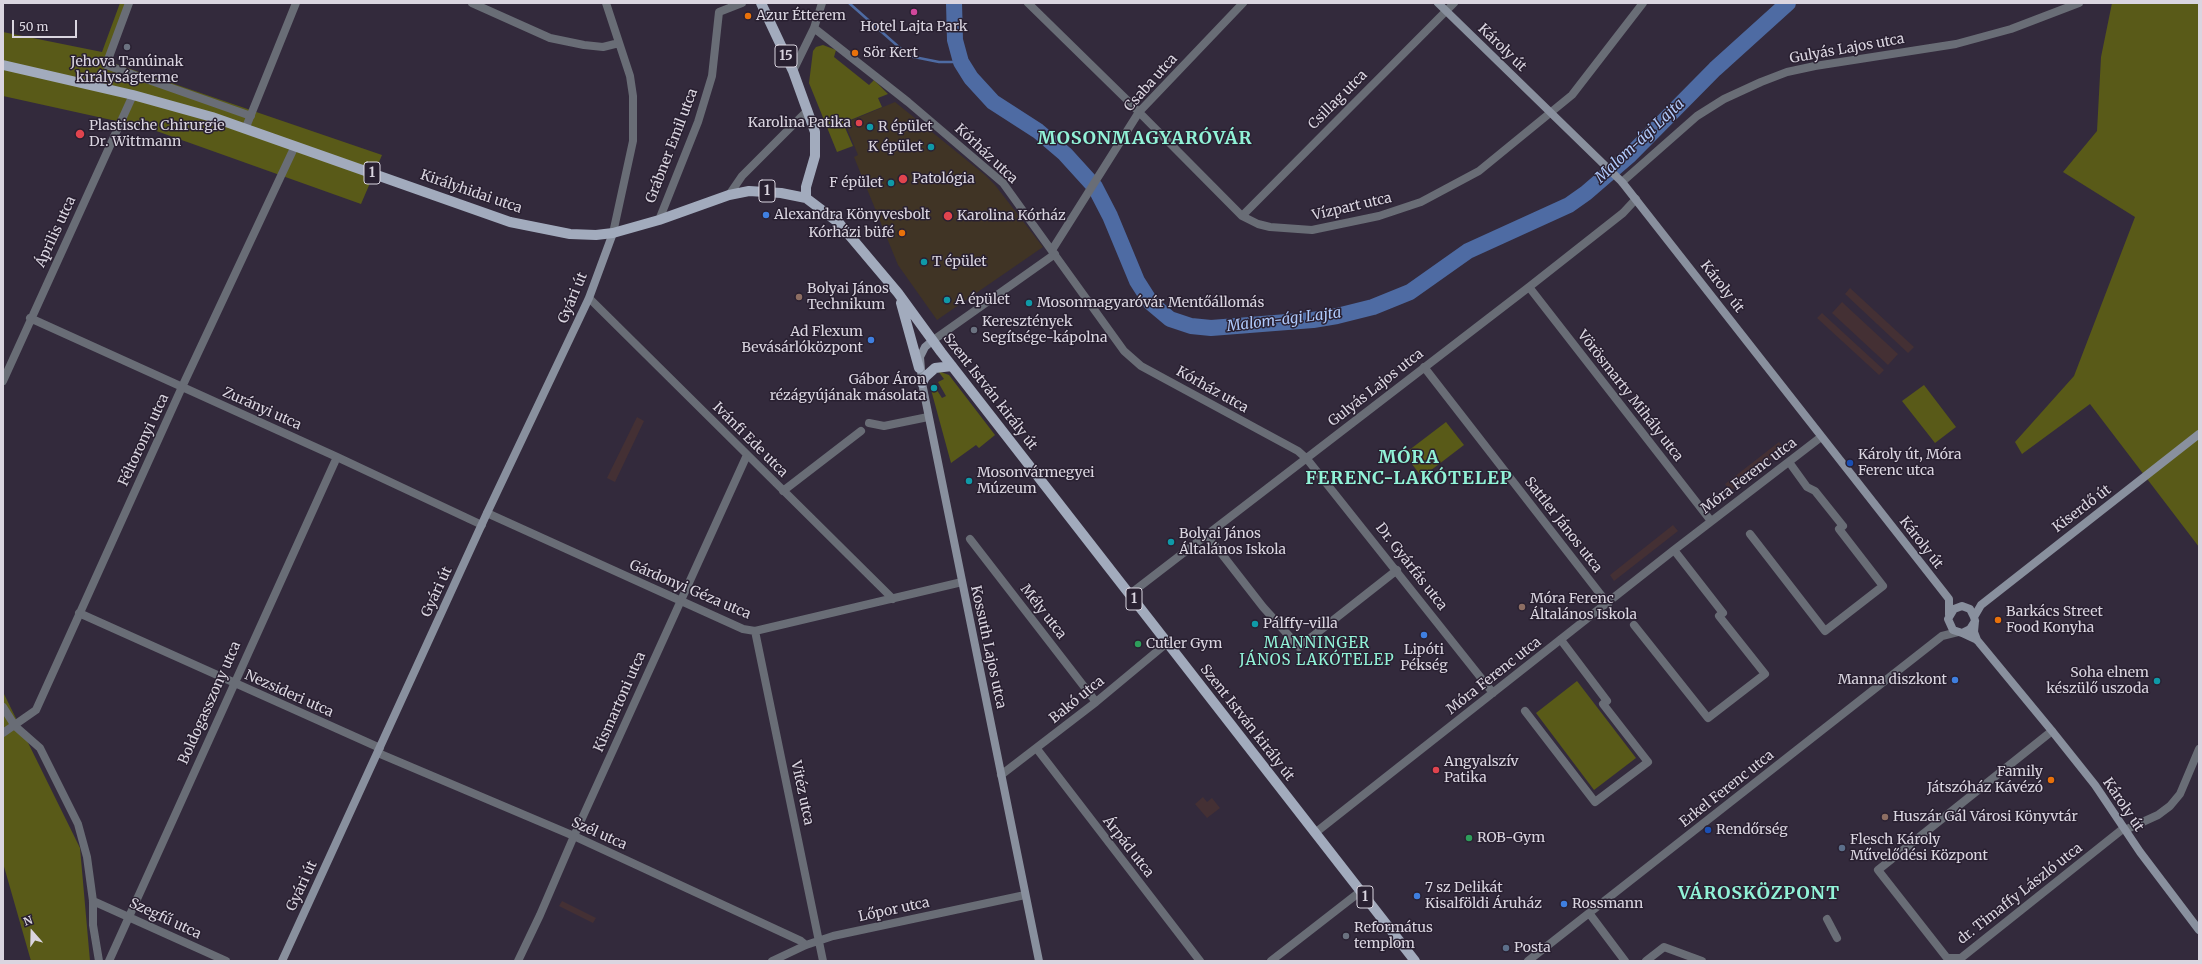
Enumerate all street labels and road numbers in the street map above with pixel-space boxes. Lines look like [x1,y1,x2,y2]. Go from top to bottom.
street label: Károly út [1474,21,1530,75]
street label: Gulyás Lajos utca [1788,31,1906,67]
road number: 15 [775,45,797,67]
street label: Csaba utca [1121,51,1181,115]
street label: Csillag utca [1305,67,1371,133]
street label: Grábner Emil utca [642,86,702,206]
street label: Kórház utca [951,121,1021,187]
road number: 1 [364,162,380,184]
street label: Királyhidai utca [418,167,524,217]
road number: 1 [759,180,775,202]
street label: Vízpart utca [1311,190,1393,224]
street label: Április utca [32,194,80,270]
street label: Károly út [1697,258,1747,316]
street label: Gyári út [555,270,591,326]
street label: Vörösmarty Mihály utca [1574,327,1686,465]
street label: Szent István király út [939,330,1041,454]
street label: Gulyás Lajos utca [1325,346,1427,430]
street label: Kórház utca [1173,363,1251,417]
street label: Zurányi utca [220,384,304,434]
street label: Féltoronyi utca [115,391,173,489]
street label: Ivánfi Ede utca [709,399,791,481]
street label: Móra Ferenc utca [1698,435,1800,517]
street label: Sattler János utca [1521,474,1605,576]
street label: Kiserdő út [2049,482,2115,536]
street label: Károly út [1896,514,1946,572]
street label: Dr. Gyárfás utca [1372,520,1450,614]
street label: Gárdonyi Géza utca [627,557,753,623]
street label: Gyári út [418,564,456,620]
street label: Mély utca [1016,581,1070,643]
street label: Kossuth Lajos utca [967,584,1009,710]
road number: 1 [1126,588,1142,610]
street label: Móra Ferenc utca [1443,634,1545,718]
street label: Boldogasszony utca [175,639,245,767]
street label: Kismartoni utca [590,649,650,755]
street label: Szent István király út [1196,661,1298,785]
street label: Nezsideri utca [242,667,336,721]
street label: Bakó utca [1046,673,1108,727]
street label: Erkel Ferenc utca [1677,747,1777,831]
street label: Vitéz utca [787,759,817,827]
street label: Károly út [2099,775,2147,835]
street label: Árpád utca [1099,813,1157,881]
street label: Szél utca [569,814,629,854]
street label: dr. Timaffy László utca [1954,840,2086,948]
street label: Gyári út [283,858,321,914]
road number: 1 [1357,886,1373,908]
street label: Lőpor utca [857,894,931,926]
street label: Szegfű utca [126,895,204,943]

